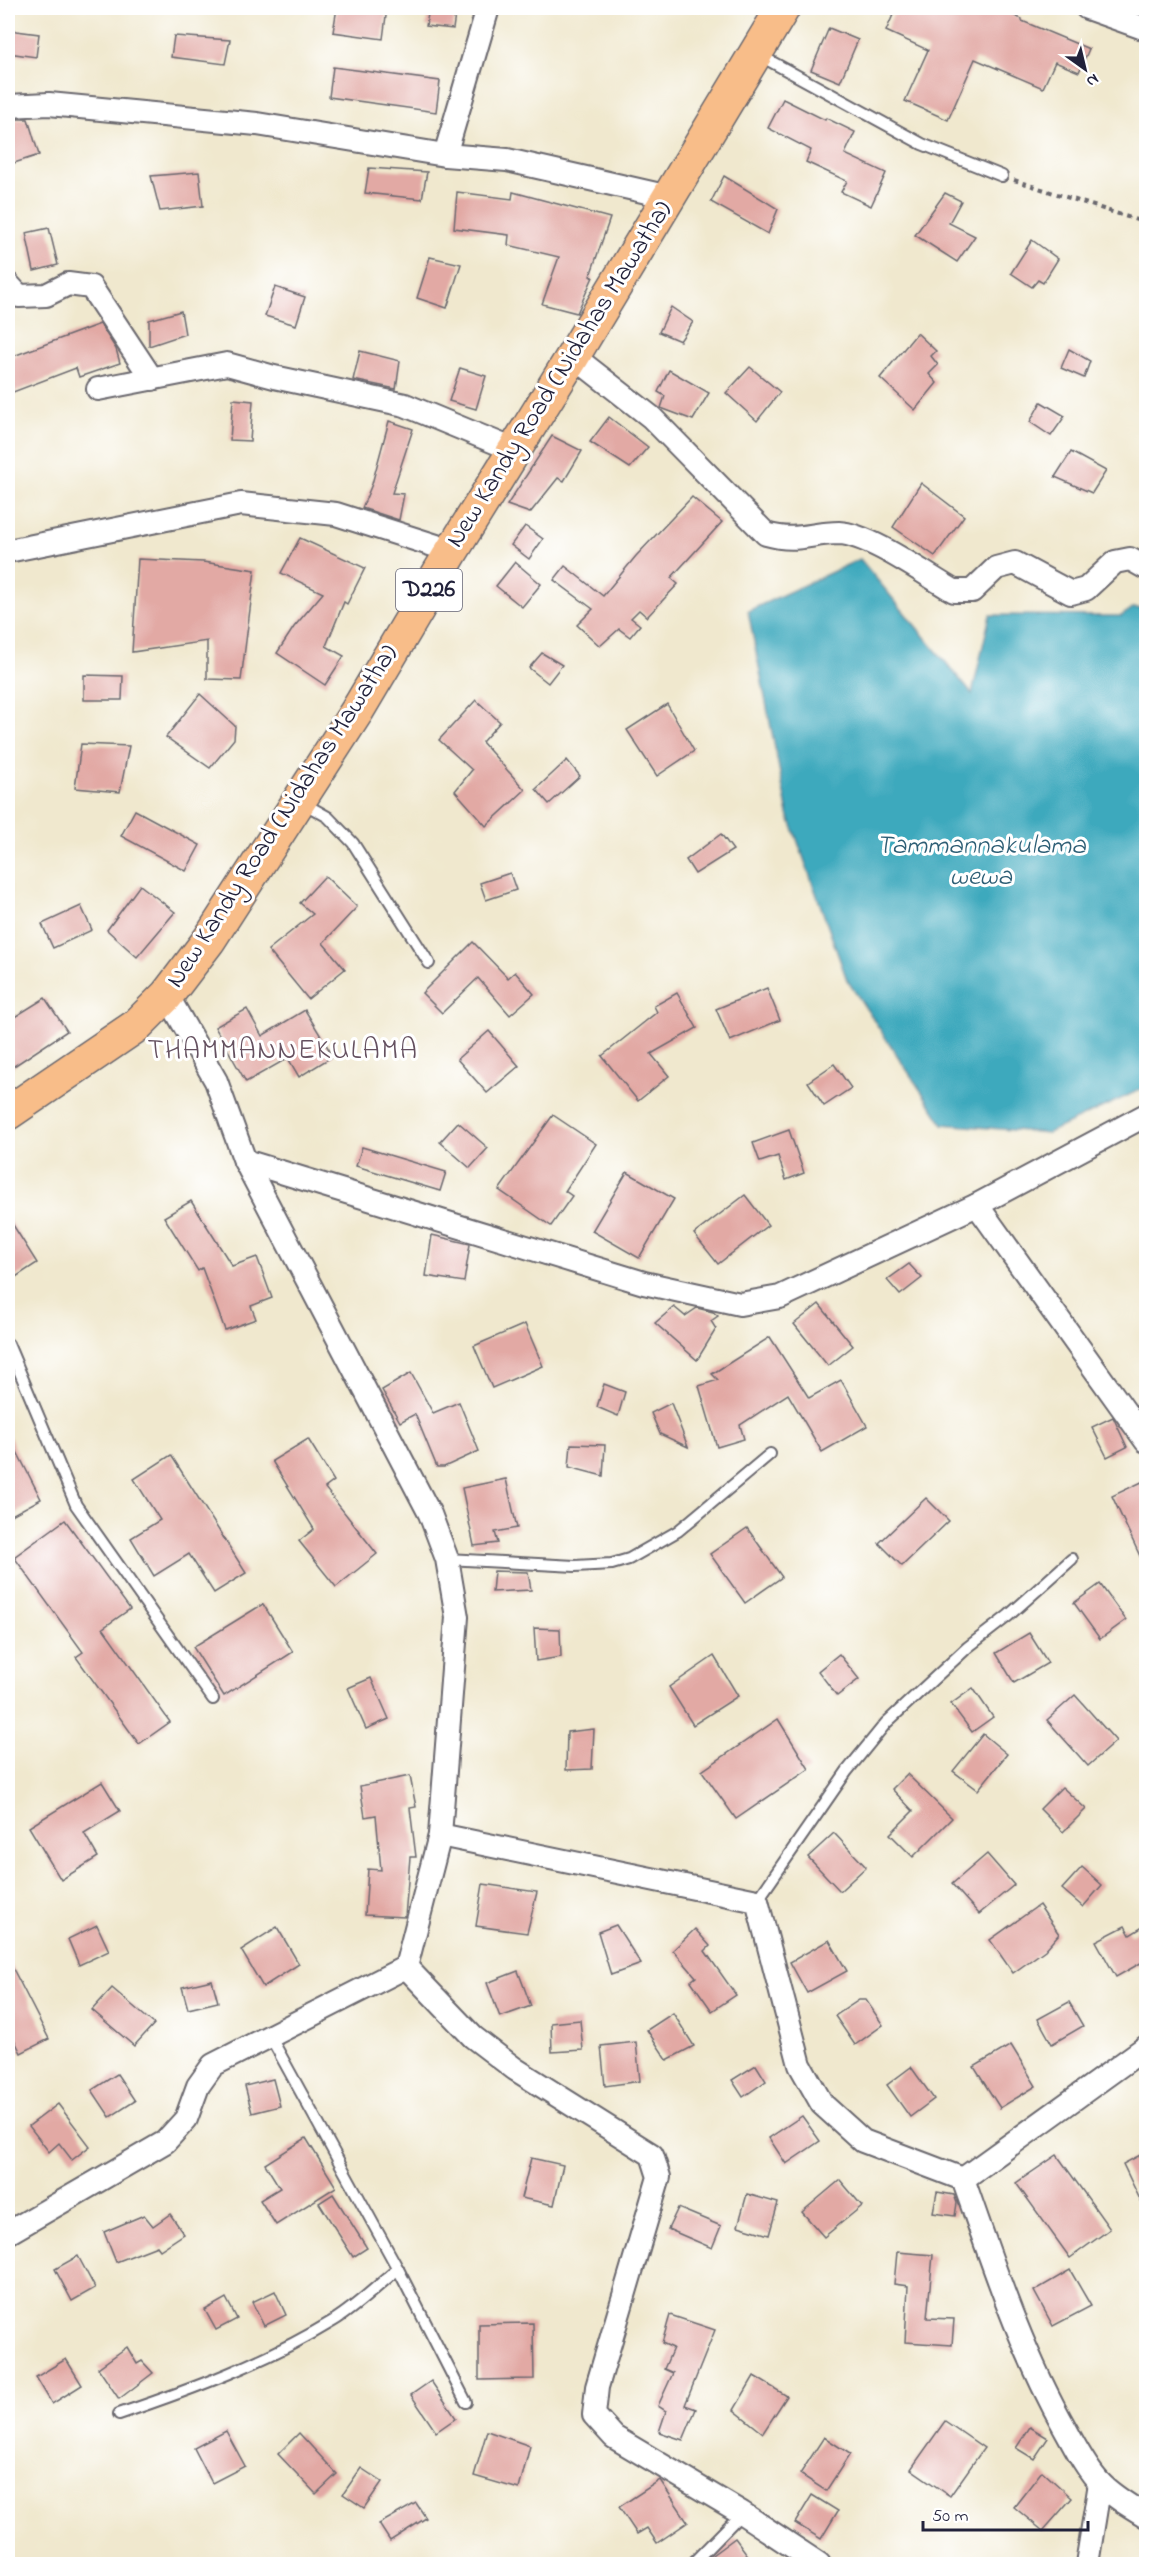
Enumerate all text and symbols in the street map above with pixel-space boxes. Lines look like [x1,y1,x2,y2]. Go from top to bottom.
north arrow [1055,39,1115,99]
text: N [1081,67,1103,93]
street label: New Kandy Road (Nidahas Mawatha) [437,194,683,556]
road number: D226 [396,569,462,611]
street label: New Kandy Road (Nidahas Mawatha) [157,638,409,996]
water label: Tammannakulama wewa [876,827,1086,897]
district label: THAMMANNEKULAMA [147,1031,419,1072]
scale bar [923,2494,1088,2532]
text: 50 m [932,2504,969,2530]

